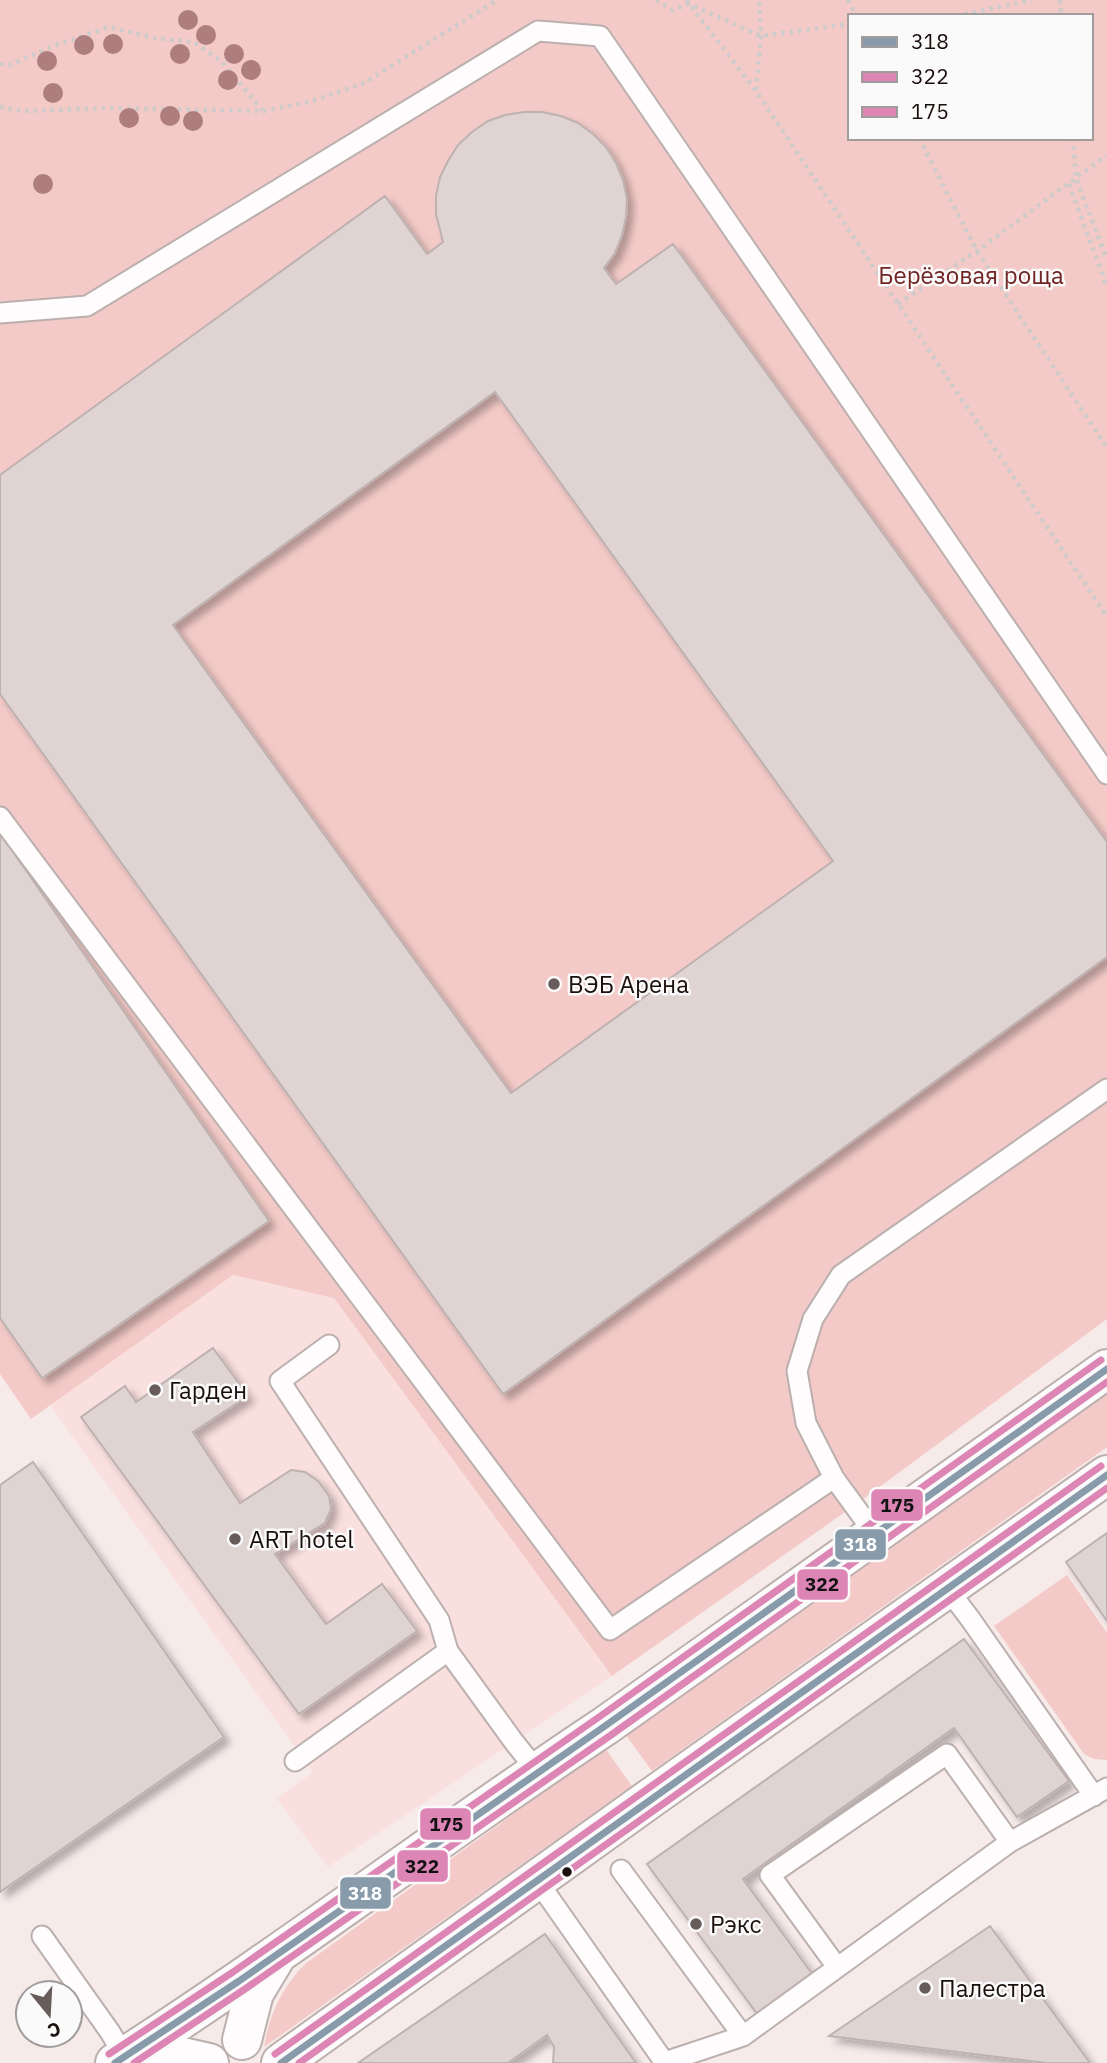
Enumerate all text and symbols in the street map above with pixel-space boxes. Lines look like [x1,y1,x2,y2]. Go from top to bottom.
legend [848,14,1093,140]
text: 318 [911,27,949,55]
text: 322 [911,62,949,90]
text: 175 [911,97,949,125]
park label: Берёзовая роща [878,259,1064,291]
place label: ВЭБ Арена [568,968,689,1000]
marker: ВЭБ Арена [546,976,562,992]
place label: Гарден [169,1374,247,1406]
marker: Гарден [147,1382,163,1398]
line badge: 175 [870,1488,924,1522]
text: 175 [880,1493,914,1517]
place label: ART hotel [249,1523,354,1555]
line badge: 318 [834,1528,887,1561]
marker: ART hotel [227,1531,243,1547]
text: 318 [843,1532,877,1556]
line badge: 322 [796,1568,849,1601]
text: 322 [805,1572,839,1596]
line badge: 175 [419,1807,472,1841]
text: 175 [429,1812,463,1836]
line badge: 322 [396,1849,449,1883]
text: 322 [405,1854,439,1878]
unlabelled marker [560,1865,574,1879]
line badge: 318 [339,1876,392,1910]
text: 318 [348,1881,382,1905]
place label: Рэкс [710,1908,762,1940]
marker: Рэкс [688,1916,704,1932]
place label: Палестра [939,1972,1046,2004]
north arrow [14,1979,84,2049]
marker: Палестра [917,1980,933,1996]
text: С [45,2017,64,2043]

